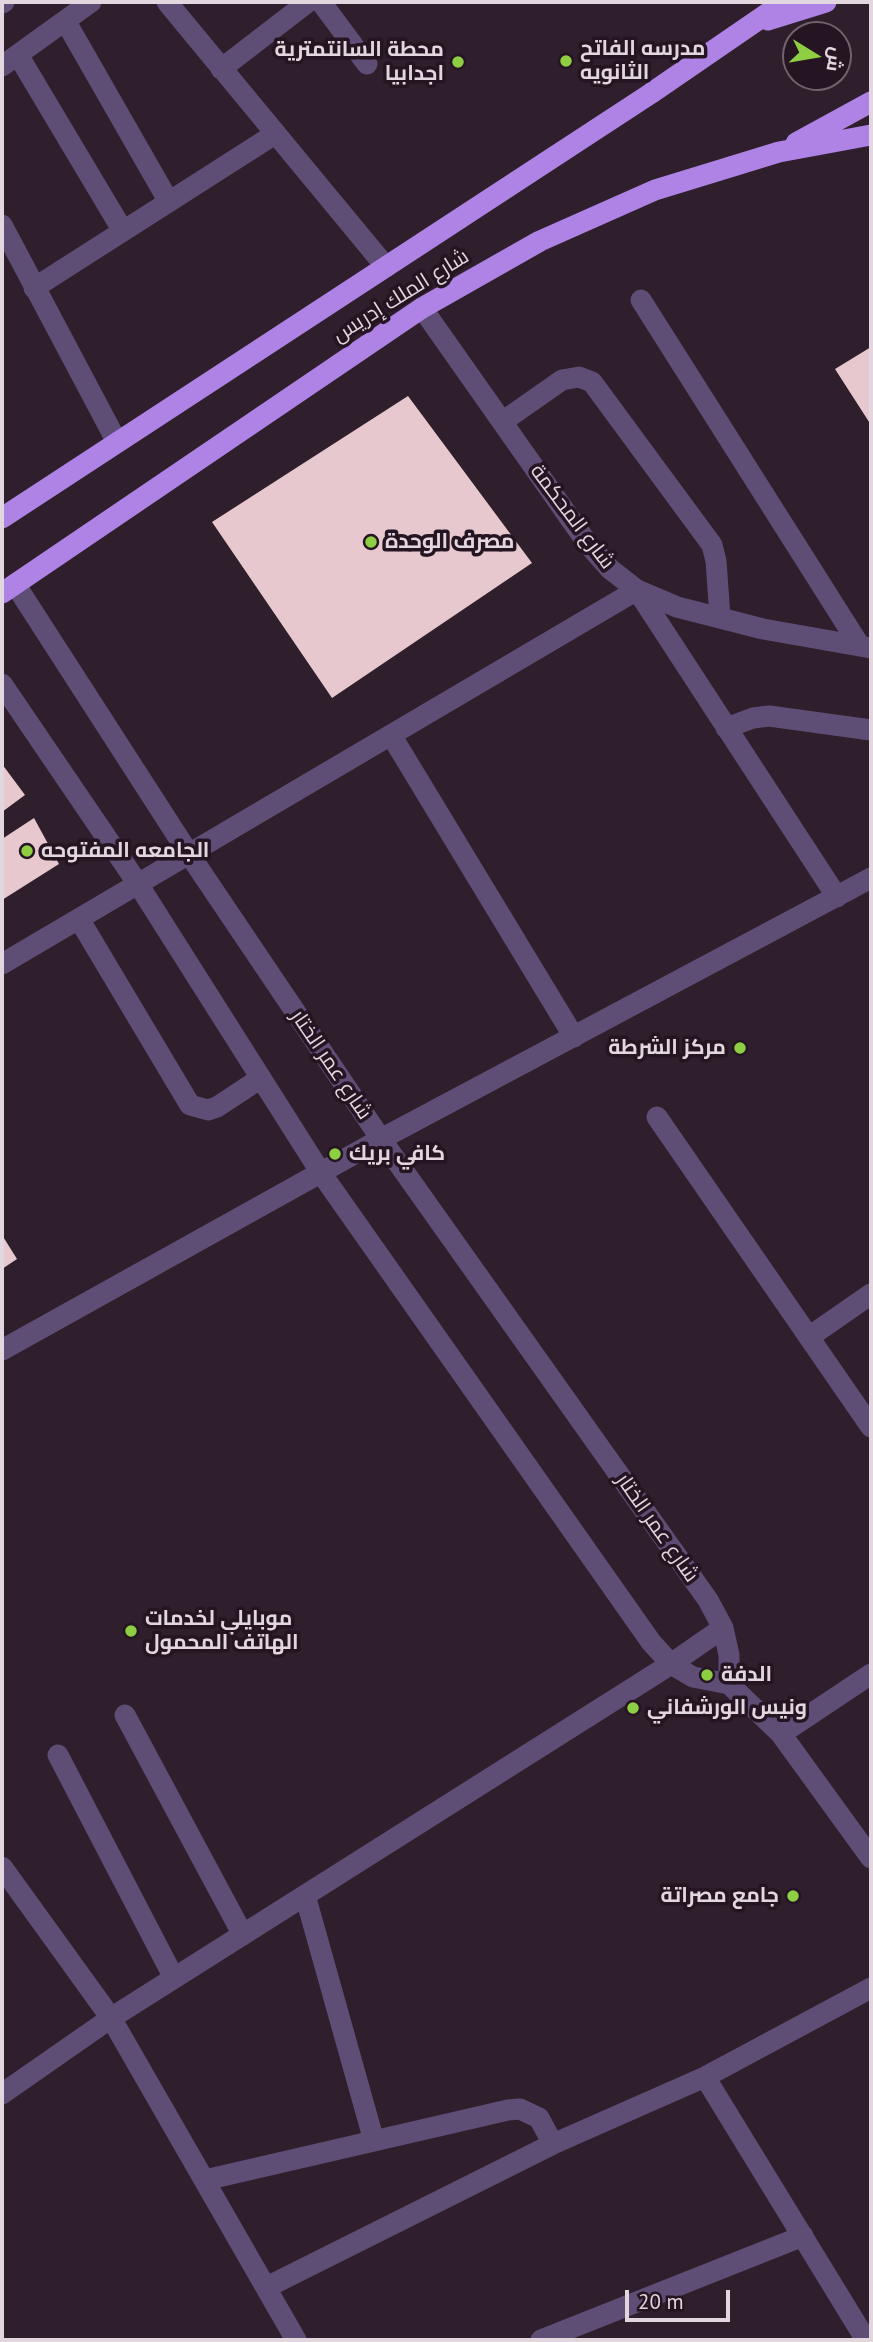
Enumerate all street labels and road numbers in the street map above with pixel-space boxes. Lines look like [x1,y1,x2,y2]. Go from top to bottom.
street label: شارع الملك إدريس [328,244,474,348]
street label: شارع المحكمة [524,460,620,574]
street label: شارع عمر الختار [285,1005,377,1125]
street label: شارع عمر الختار [610,1469,704,1587]

